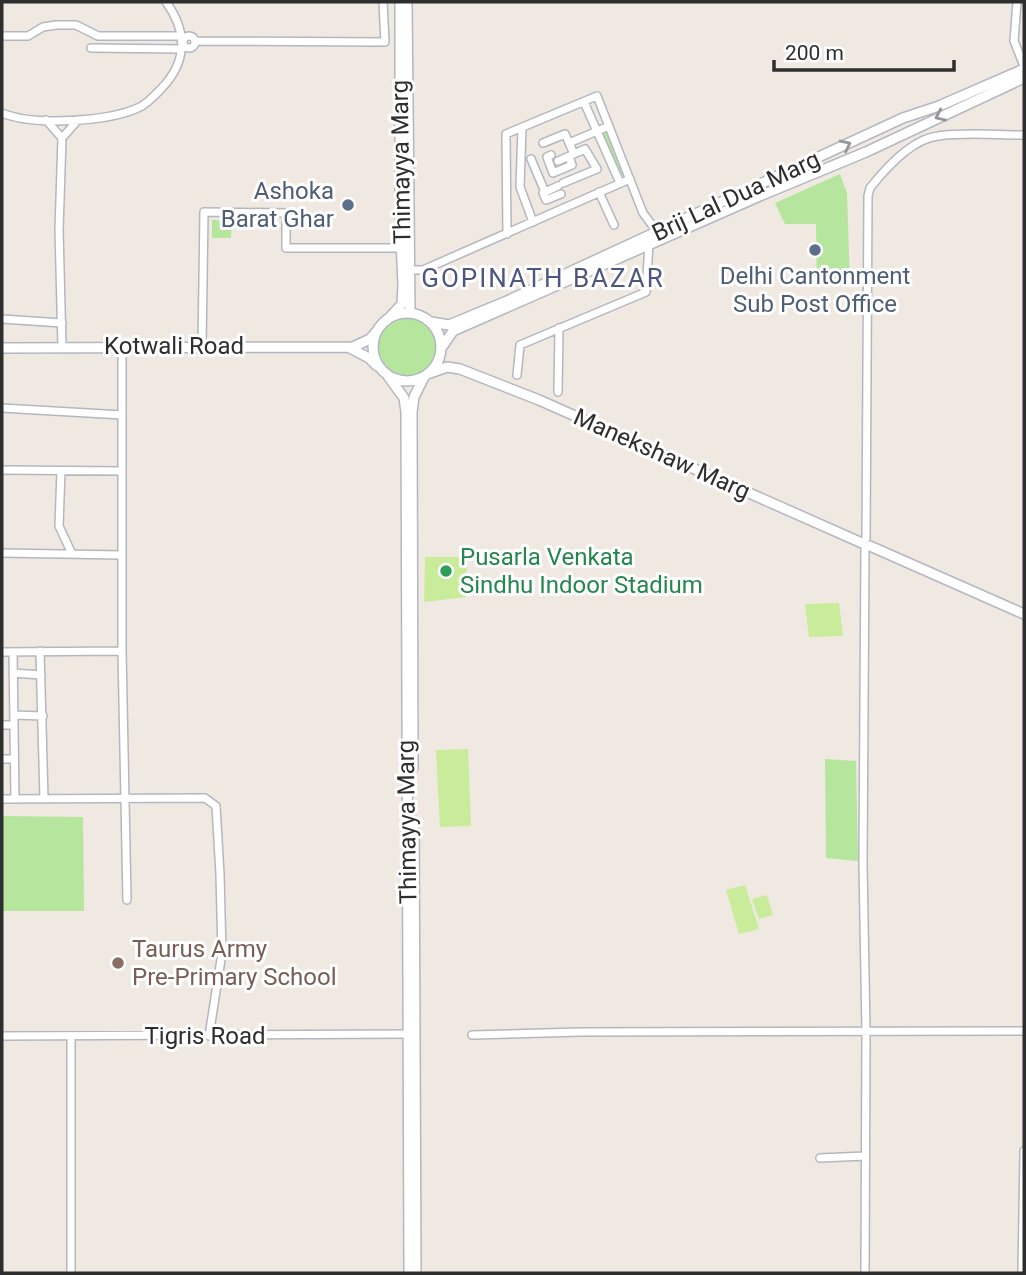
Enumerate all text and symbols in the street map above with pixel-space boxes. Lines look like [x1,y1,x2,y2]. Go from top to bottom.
scale bar [774,28,954,72]
text: 200 m [785,41,844,65]
street label: Thimayya Marg [386,80,416,244]
one-way arrow [935,108,947,122]
one-way arrow [839,139,851,153]
street label: Brij Lal Dua Marg [648,145,824,247]
place label: Ashoka Barat Ghar [221,177,334,233]
marker: Ashoka Barat Ghar [340,197,356,213]
marker: Delhi Cantonment Sub Post Office [807,242,823,258]
place label: Delhi Cantonment Sub Post Office [720,262,910,318]
district label: GOPINATH BAZAR [421,263,665,293]
street label: Kotwali Road [104,332,244,360]
street label: Manekshaw Marg [569,403,755,505]
place label: Pusarla Venkata Sindhu Indoor Stadium [460,543,703,599]
marker: Pusarla Venkata Sindhu Indoor Stadium [438,563,454,579]
street label: Thimayya Marg [392,740,422,904]
place label: Taurus Army Pre-Primary School [132,935,337,991]
marker: Taurus Army Pre-Primary School [110,955,126,971]
street label: Tigris Road [144,1022,266,1050]

